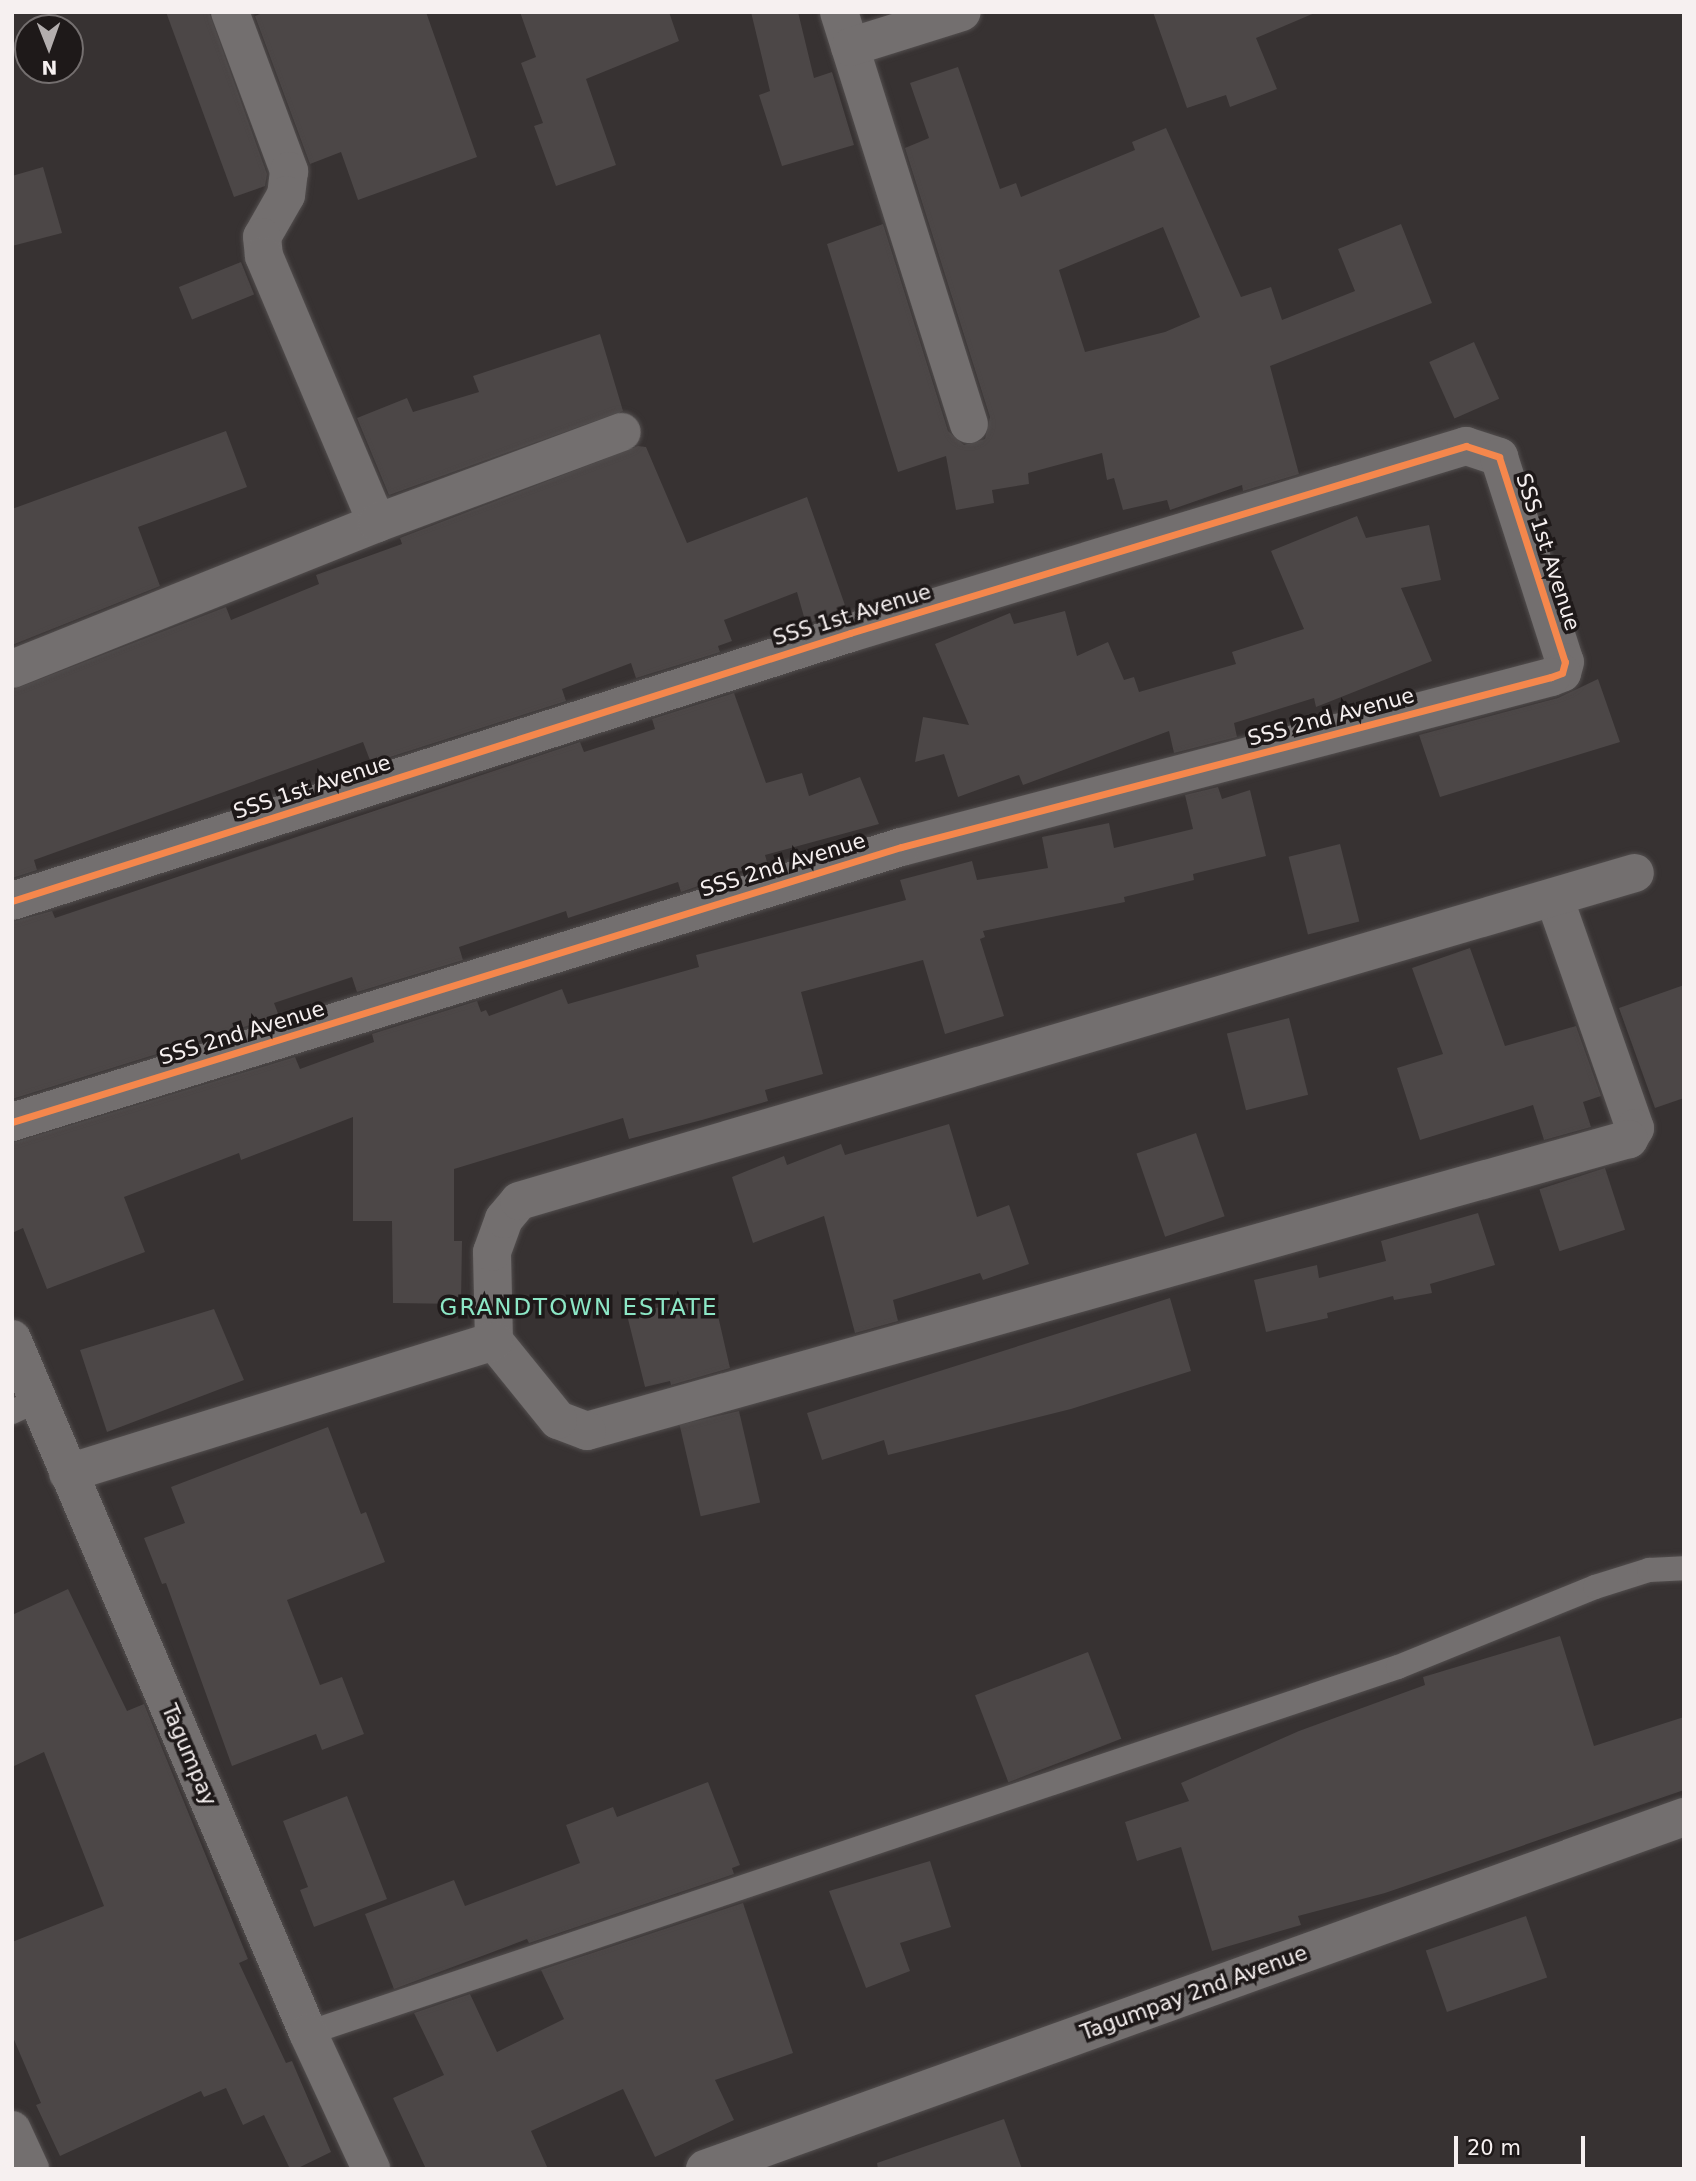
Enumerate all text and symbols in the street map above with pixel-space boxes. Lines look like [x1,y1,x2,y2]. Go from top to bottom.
north arrow [14,14,84,84]
text: N [41,57,57,79]
street label: SSS 1st Avenue [1511,470,1585,634]
street label: SSS 1st Avenue [770,579,934,651]
street label: SSS 2nd Avenue [1245,683,1417,751]
street label: SSS 1st Avenue [230,750,394,824]
street label: SSS 2nd Avenue [697,828,869,902]
street label: SSS 2nd Avenue [156,996,328,1070]
district label: GRANDTOWN ESTATE [442,1293,716,1321]
street label: Tagumpay [156,1700,222,1810]
street label: Tagumpay 2nd Avenue [1077,1940,1311,2046]
scale bar [1458,2122,1589,2166]
text: 20 m [1467,2136,1521,2160]

